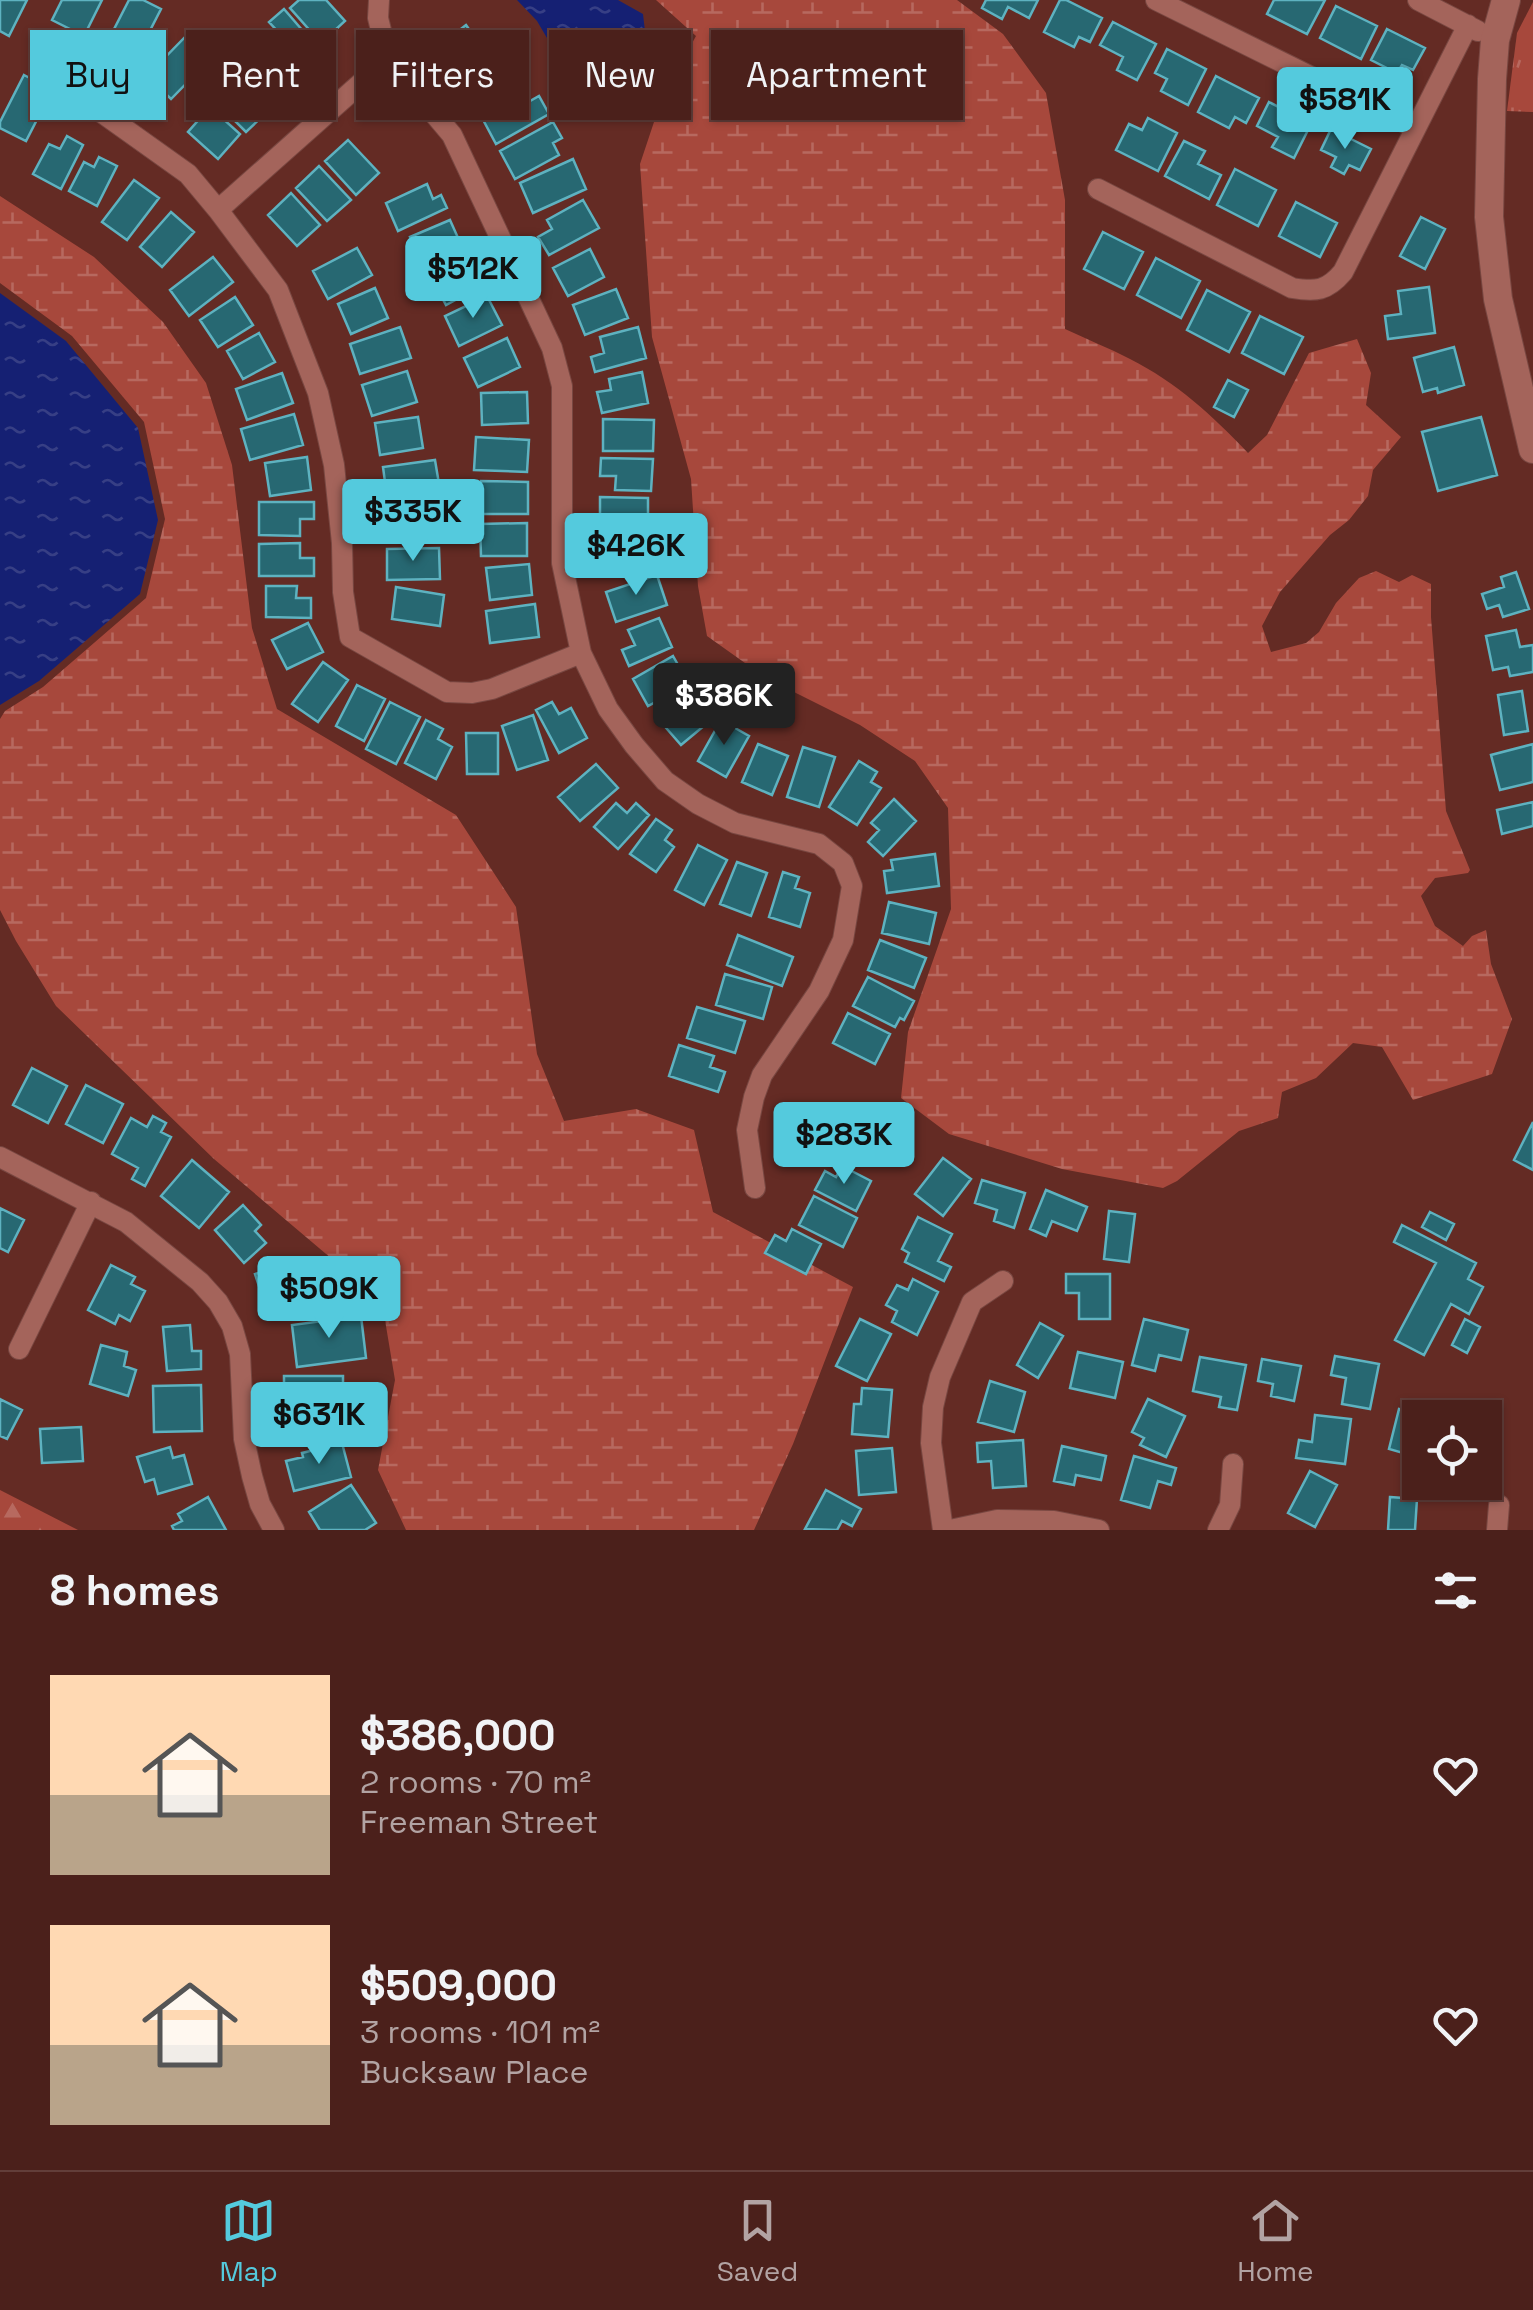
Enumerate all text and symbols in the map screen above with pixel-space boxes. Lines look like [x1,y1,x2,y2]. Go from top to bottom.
chip: Buy [30,30,166,120]
chip: Rent [186,30,336,120]
chip: Filters [356,30,529,120]
chip: New [549,30,691,120]
chip: Apartment [711,30,963,120]
pin: $581K [1275,67,1415,152]
text: $581K [1299,79,1391,119]
pin: $512K [403,236,543,321]
text: $512K [427,248,519,288]
pin: $335K [343,479,483,564]
text: $335K [364,491,462,531]
pin: $426K [566,513,706,598]
text: $426K [587,525,685,565]
pin: $386K [654,663,794,748]
text: $386K [675,675,773,715]
pin: $283K [774,1102,914,1187]
text: $283K [795,1114,893,1154]
pin: $509K [259,1256,399,1341]
text: $509K [279,1268,379,1308]
pin: $631K [249,1382,389,1467]
text: $631K [273,1394,365,1434]
map controls [1402,1400,1502,1500]
button: locate [1402,1400,1502,1500]
icon: filters [1428,1563,1483,1618]
text: 8 homes [50,1564,220,1617]
text: $386,000 [360,1709,556,1762]
icon: home [130,1715,250,1835]
icon: heart [1428,1748,1483,1803]
text: 2 rooms · 70 m² [360,1762,591,1802]
text: Freeman Street [360,1802,598,1842]
text: $509,000 [360,1959,557,2012]
icon: home [130,1965,250,2085]
icon: heart [1428,1998,1483,2053]
text: 3 rooms · 101 m² [360,2012,600,2052]
text: Bucksaw Place [360,2052,588,2092]
tab: Map [219,2193,278,2289]
tab: Saved [717,2193,798,2289]
tab: Home [1237,2193,1314,2289]

